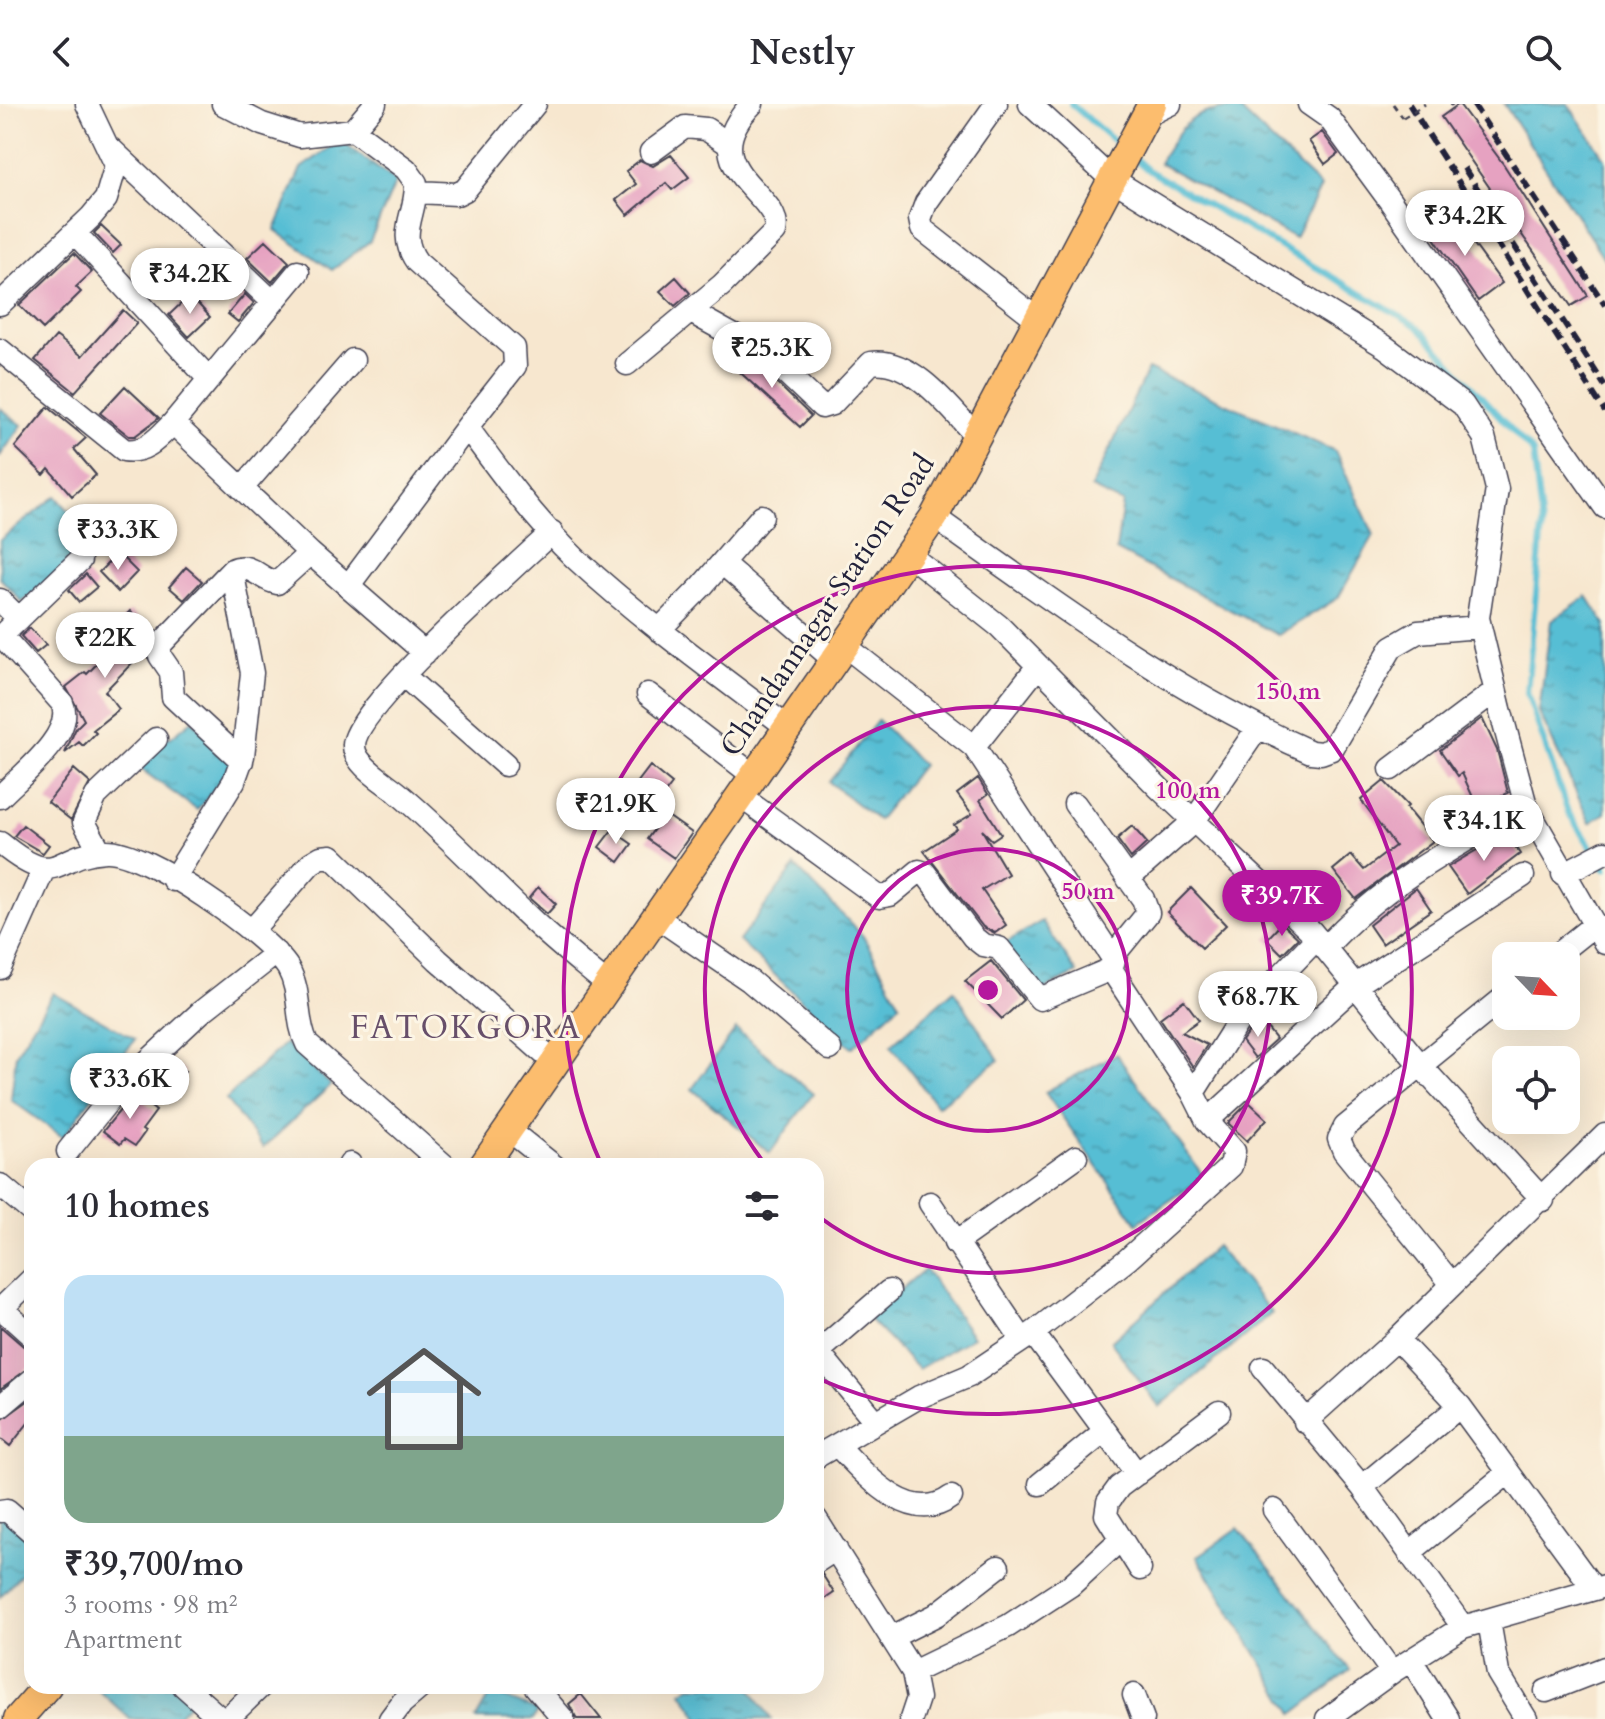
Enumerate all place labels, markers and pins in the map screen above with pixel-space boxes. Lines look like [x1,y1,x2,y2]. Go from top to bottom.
pin: ₹34.2K [1400,190,1530,258]
pin: ₹34.2K [125,248,255,316]
pin: ₹25.3K [707,322,837,390]
pin: ₹33.3K [53,504,183,572]
pin: ₹22K [58,612,152,680]
pin: ₹21.9K [551,778,681,846]
pin: ₹34.1K [1419,795,1549,863]
pin: ₹39.7K [1217,870,1347,938]
pin: ₹68.7K [1193,971,1323,1039]
centre of rings [974,976,1002,1004]
pin: ₹33.6K [65,1053,195,1121]

